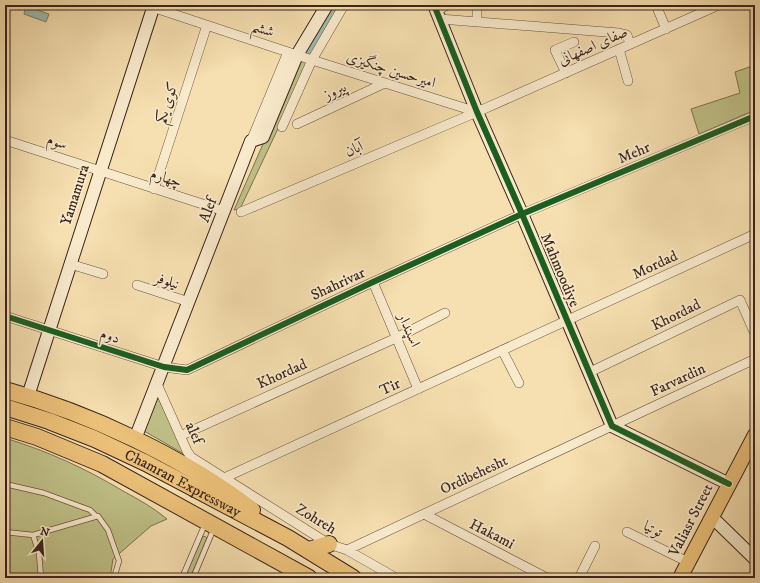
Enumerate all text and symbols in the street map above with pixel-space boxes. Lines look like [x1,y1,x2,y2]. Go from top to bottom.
street label: ششم [248,16,277,46]
street label: صفای اصفهانی [555,22,631,70]
street label: امیرحسین چنگیزی [344,46,438,93]
street label: پیروز [319,77,351,106]
street label: کوی یکم [151,80,186,128]
street label: سوم [43,130,70,157]
street label: آبان [342,136,368,161]
street label: Mehr [615,138,653,168]
street label: Yamamura [56,162,94,228]
street label: چهارم [147,164,184,195]
street label: Alef [195,193,222,225]
street label: Mahmoodiye [536,230,584,310]
street label: Mordad [629,246,681,284]
street label: Shahrivar [308,263,369,305]
street label: نیلوفر [150,268,182,294]
street label: Khordad [648,295,704,335]
street label: اسپندار [392,308,425,350]
street label: دوم [97,324,122,351]
street label: Khordad [254,354,310,393]
street label: Farvardin [647,359,709,401]
street label: Tir [377,374,404,400]
street label: alef [181,419,208,449]
street label: Chamran Expressway [122,445,245,522]
street label: Ordibehesht [437,451,511,499]
street label: Valiasr Street [664,480,717,560]
street label: Zohreh [292,499,340,539]
street label: Hakami [466,515,518,553]
street label: توتیا [640,516,666,542]
north arrow [22,521,62,561]
text: N [38,524,51,540]

